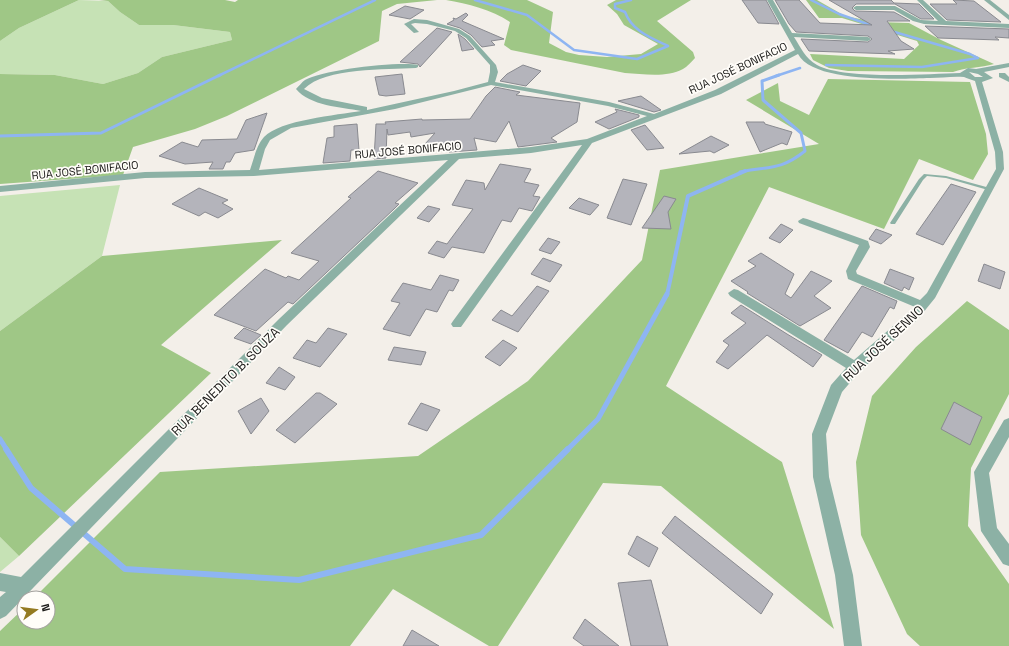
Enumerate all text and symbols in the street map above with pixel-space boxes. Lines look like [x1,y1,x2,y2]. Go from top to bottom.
street label: RUA JOSÉ BONIFACIO [686,39,790,97]
street label: RUA JOSÉ BONIFACIO [354,138,462,162]
street label: RUA JOSÉ BONIFACIO [31,157,139,183]
street label: RUA JOSÉ SENNO [839,302,927,385]
street label: RUA BENEDITO B. SOUZA [167,323,283,439]
north arrow [16,590,56,630]
text: N [38,602,53,613]

